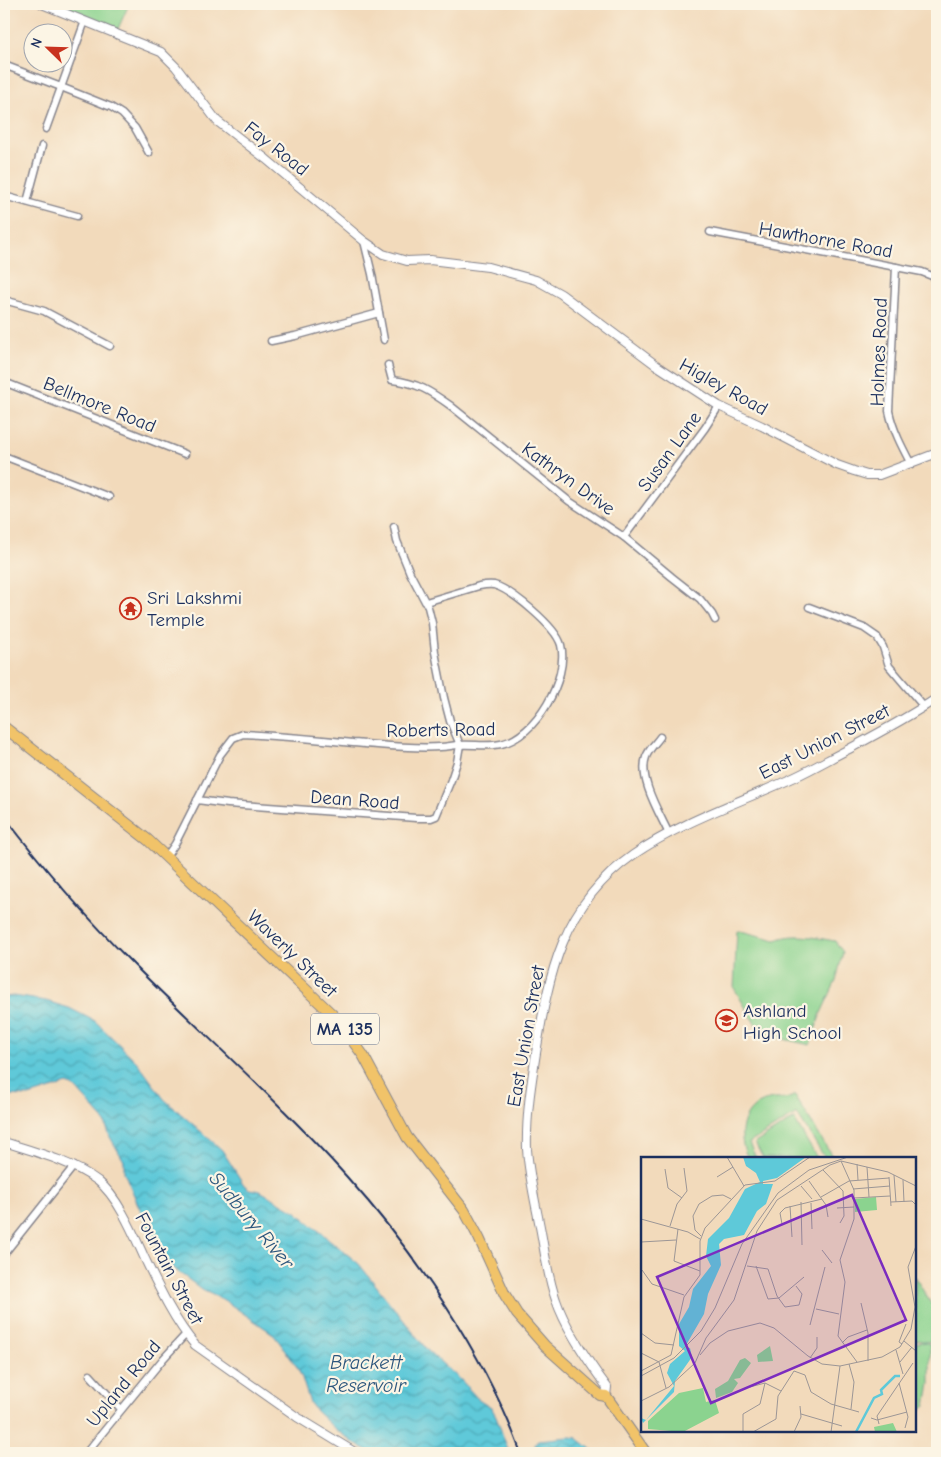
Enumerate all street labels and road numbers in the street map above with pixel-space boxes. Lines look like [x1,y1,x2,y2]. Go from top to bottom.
street label: Fay Road [240,117,313,181]
street label: Hawthorne Road [757,217,894,263]
street label: Holmes Road [866,297,892,407]
street label: Higley Road [675,354,772,420]
street label: Bellmore Road [40,372,159,438]
street label: Susan Lane [633,407,706,496]
street label: Kathryn Drive [518,438,619,520]
street label: East Union Street [756,699,894,784]
street label: Roberts Road [386,718,496,742]
street label: Dean Road [310,786,400,814]
street label: Waverly Street [243,905,342,1002]
street label: East Union Street [503,963,549,1109]
road number: MA 135 [311,1014,379,1044]
street label: Fountain Street [130,1209,208,1329]
street label: Upland Road [82,1336,165,1431]

